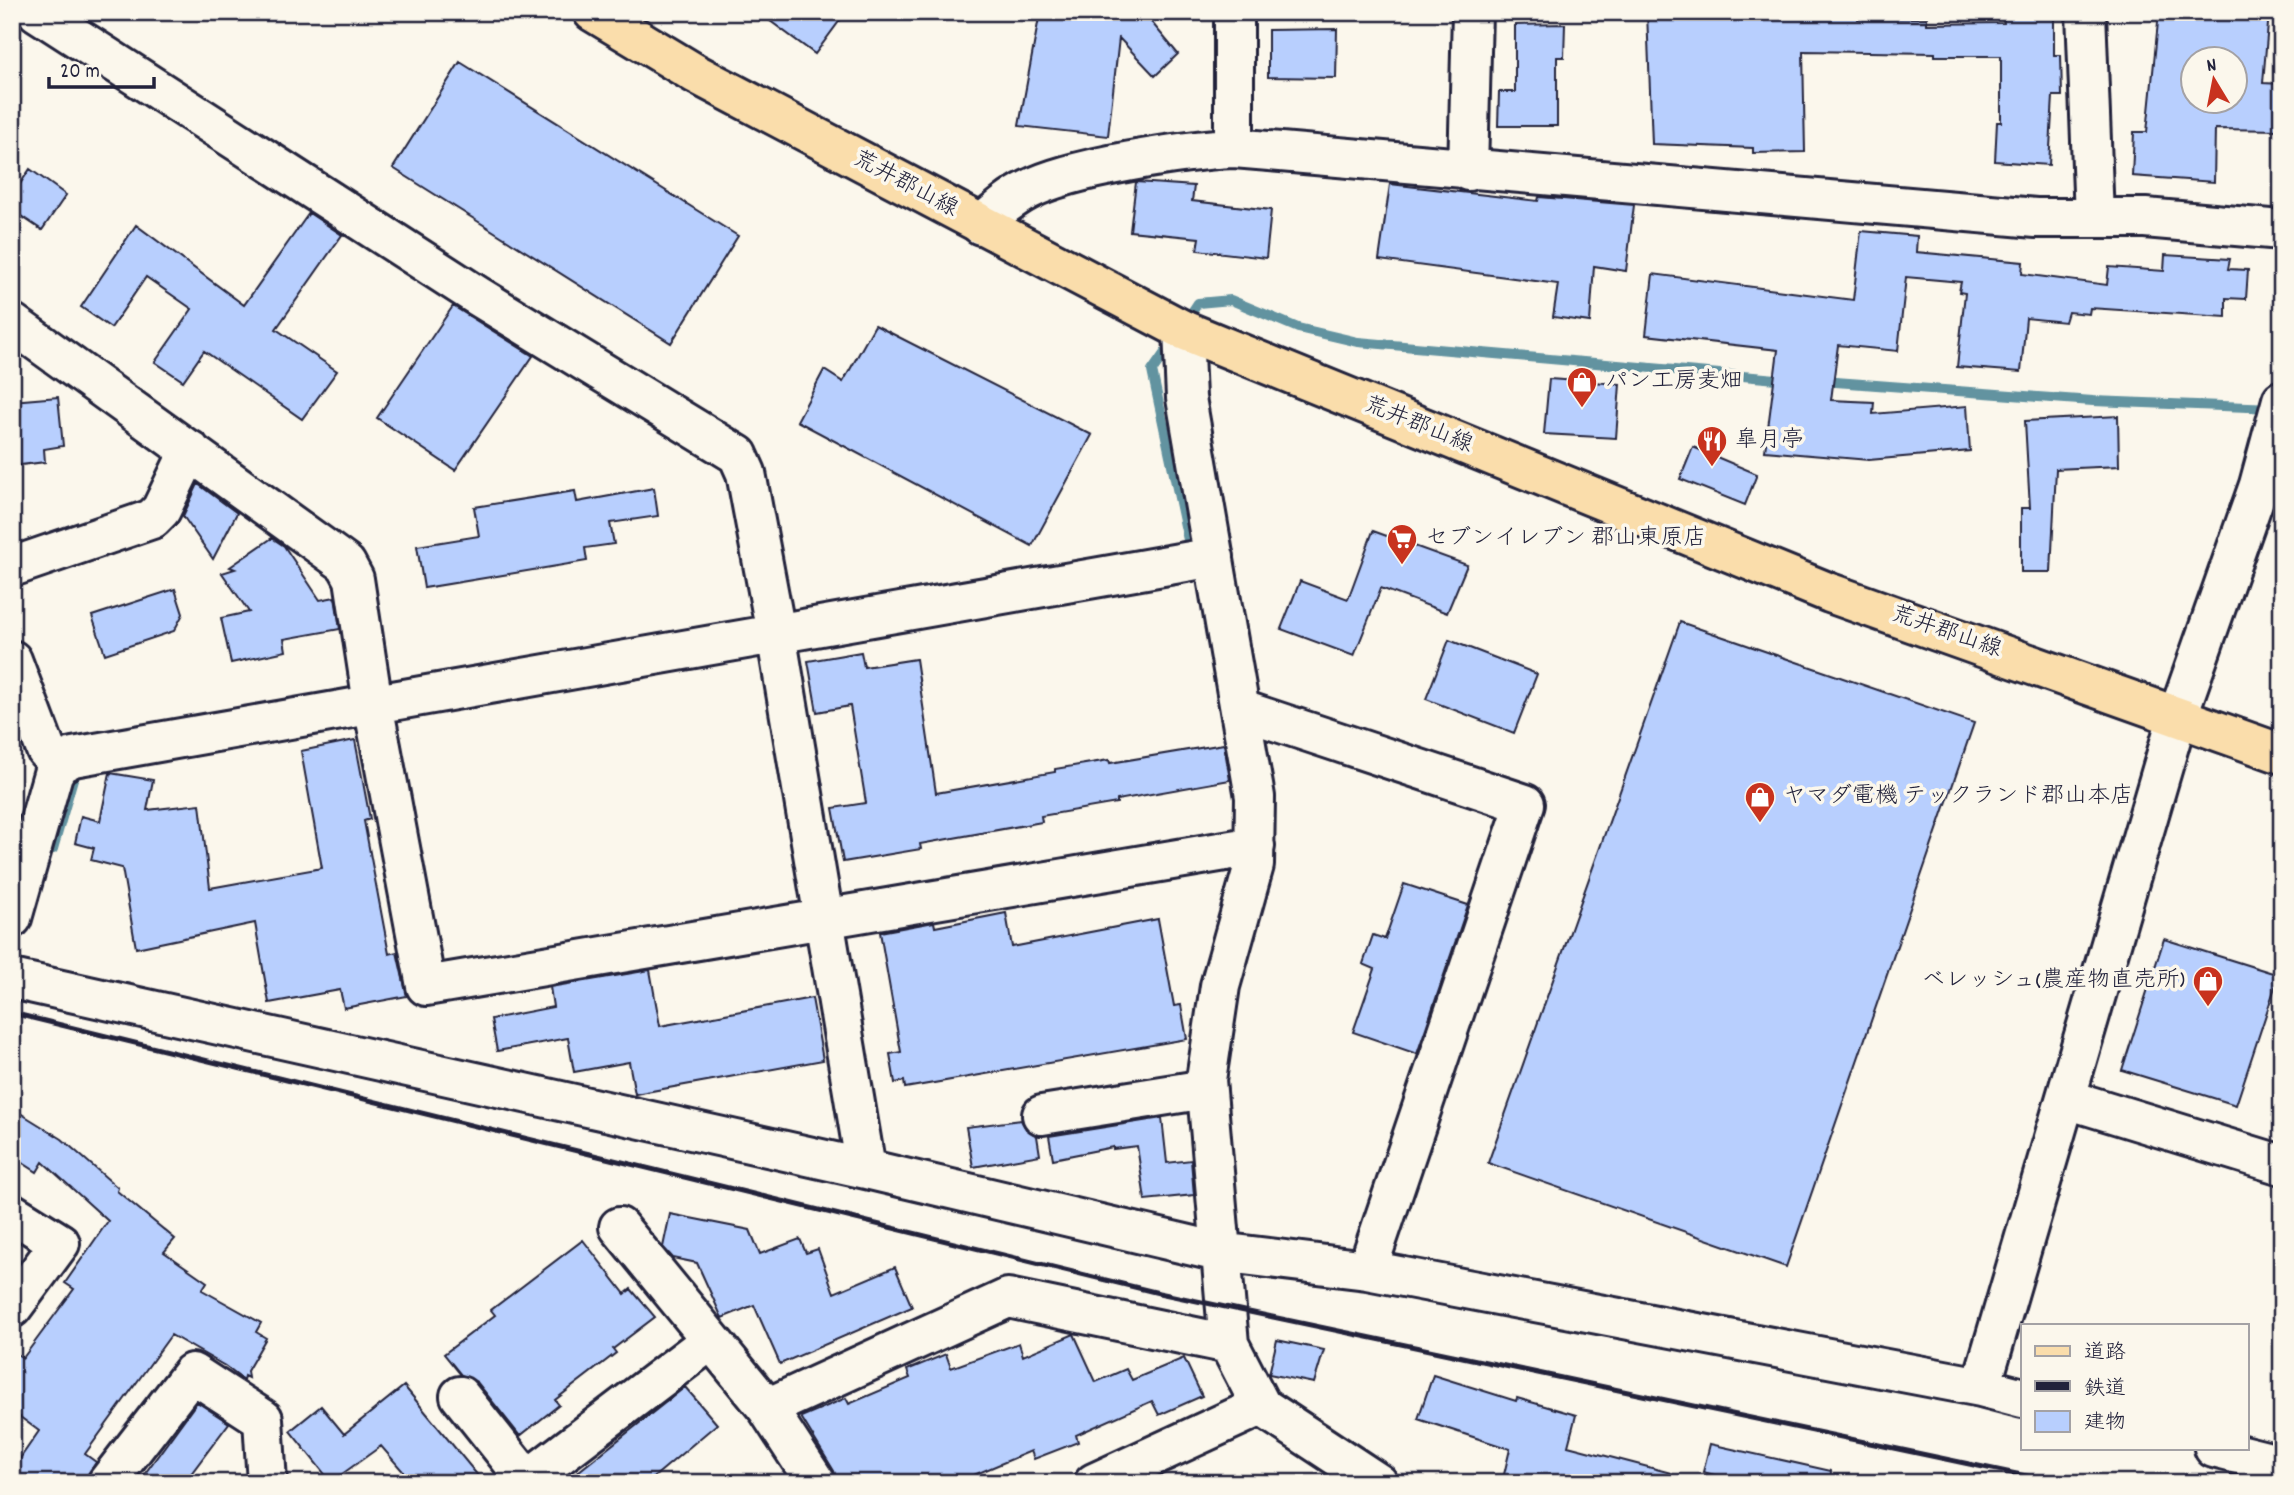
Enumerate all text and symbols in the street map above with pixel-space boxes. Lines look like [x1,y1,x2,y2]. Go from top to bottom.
scale bar [49,46,154,90]
north arrow [2178,46,2248,116]
text: N [2205,53,2219,81]
text: 20 m [60,58,100,88]
street label: 荒井郡山線 [846,143,964,227]
shop icon: パン工房麦畑 [1565,365,1599,409]
place label: パン工房麦畑 [1605,366,1743,399]
street label: 荒井郡山線 [1359,389,1477,463]
restaurant icon: 皐月亭 [1695,424,1729,468]
place label: 皐月亭 [1735,425,1804,458]
supermarket icon: セブンイレブン 郡山東原店 [1385,522,1419,566]
place label: セブンイレブン 郡山東原店 [1425,523,1706,556]
street label: 荒井郡山線 [1886,599,2006,667]
shop icon: ヤマダ電機 テックランド郡山本店 [1743,780,1777,824]
place label: ヤマダ電機 テックランド郡山本店 [1783,781,2133,814]
shop icon: ベレッシュ(農産物直売所) [2191,964,2225,1008]
place label: ベレッシュ(農産物直売所) [1922,965,2185,998]
legend [2021,1324,2248,1450]
text: 道路 [2084,1339,2126,1369]
text: 鉄道 [2084,1375,2126,1405]
text: 建物 [2084,1409,2126,1439]

